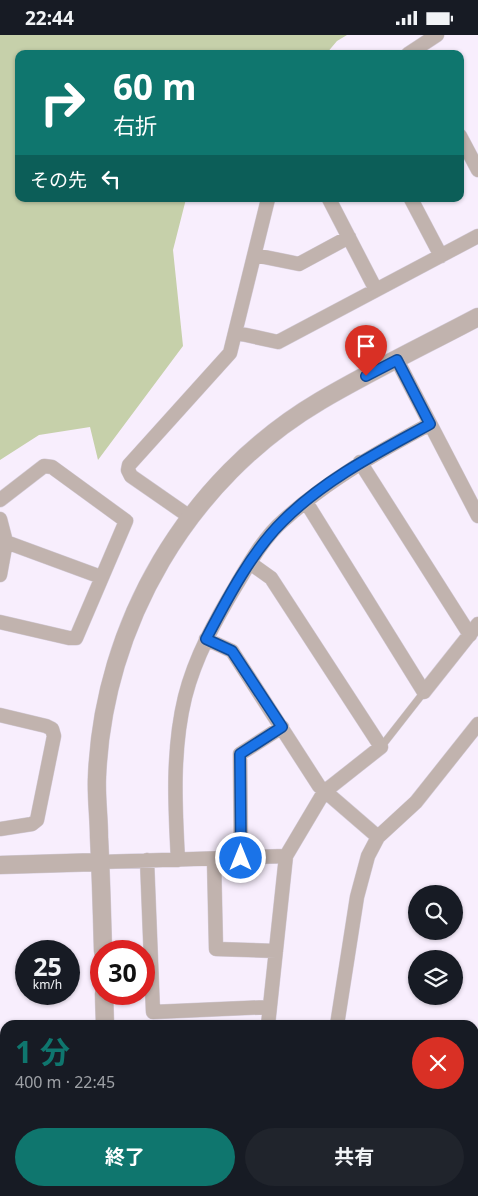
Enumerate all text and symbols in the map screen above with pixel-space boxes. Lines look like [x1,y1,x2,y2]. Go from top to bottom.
text: 22:44 [25,5,74,31]
text: 60 m [113,63,196,110]
icon: right [30,70,95,135]
text: 右折 [113,110,157,140]
icon: left [97,165,125,193]
text: その先 [30,167,87,193]
pin [345,325,387,376]
icon: arrive [352,332,380,360]
position arrow [214,831,266,883]
map controls [408,885,463,1005]
button: search [408,885,463,940]
speed limit sign: 30 [90,940,155,1005]
text: 25 [33,949,62,983]
button: layers [408,950,463,1005]
text: km/h [33,976,62,993]
text: 1 分 [15,1031,70,1072]
button: close [412,1037,464,1089]
text: 400 m · 22:45 [15,1071,115,1093]
button: 終了 [15,1128,235,1186]
button: 共有 [245,1128,464,1186]

